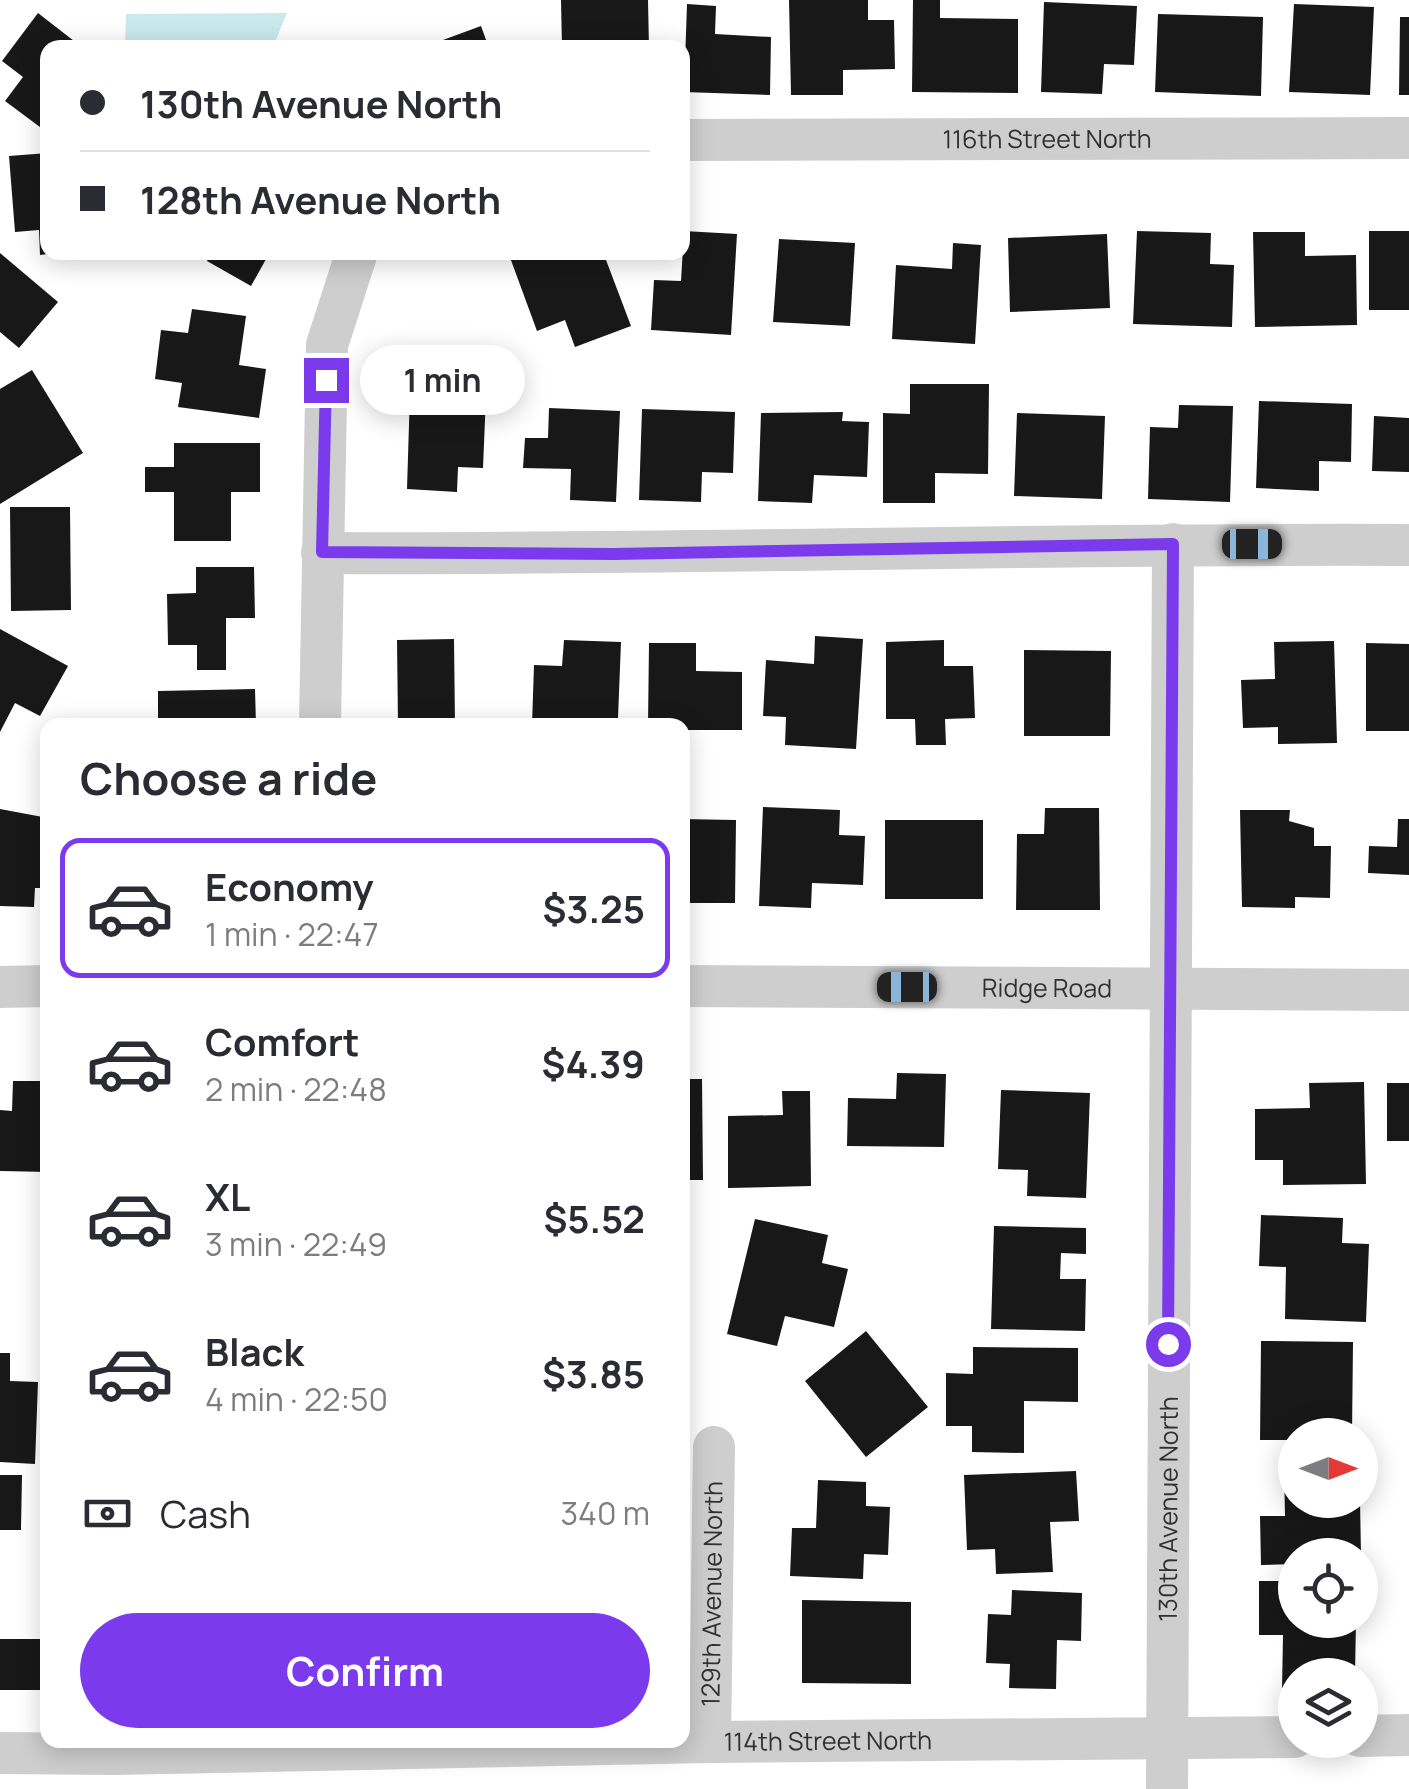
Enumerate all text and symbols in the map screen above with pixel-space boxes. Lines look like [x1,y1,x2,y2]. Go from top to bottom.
text: 130th Avenue North [140,77,502,129]
street label: 116th Street North [942,121,1152,156]
text: 128th Avenue North [140,173,501,225]
callout: 1 min [361,345,526,415]
route end [304,358,349,403]
text: 1 min [403,358,482,402]
car [1222,529,1282,559]
text: Choose a ride [80,747,377,809]
text: Economy [205,860,374,912]
icon: car [85,863,175,953]
text: $3.25 [543,882,645,934]
text: 1 min · 22:47 [205,912,379,956]
street label: Ridge Road [982,970,1112,1005]
car [877,972,937,1002]
text: Comfort [205,1015,359,1067]
icon: car [85,1018,175,1108]
text: $4.39 [542,1037,645,1089]
text: 2 min · 22:48 [205,1067,387,1111]
text: XL [205,1170,250,1222]
icon: car [85,1173,175,1263]
text: $5.52 [543,1192,645,1244]
text: 3 min · 22:49 [205,1222,387,1266]
route start [1146,1322,1191,1367]
text: Black [205,1325,304,1377]
icon: car [85,1328,175,1418]
text: $3.85 [542,1347,645,1399]
text: 4 min · 22:50 [205,1377,388,1421]
street label: 130th Avenue North [1150,1396,1186,1622]
north arrow [1278,1418,1378,1518]
map controls [1278,1418,1378,1758]
street label: 129th Avenue North [692,1481,731,1707]
icon: cash [80,1486,135,1541]
text: Cash [160,1487,251,1539]
text: 340 m [560,1491,650,1535]
button: locate [1278,1538,1378,1638]
button: Confirm [80,1613,650,1728]
button: layers [1278,1658,1378,1758]
street label: 114th Street North [723,1722,932,1759]

